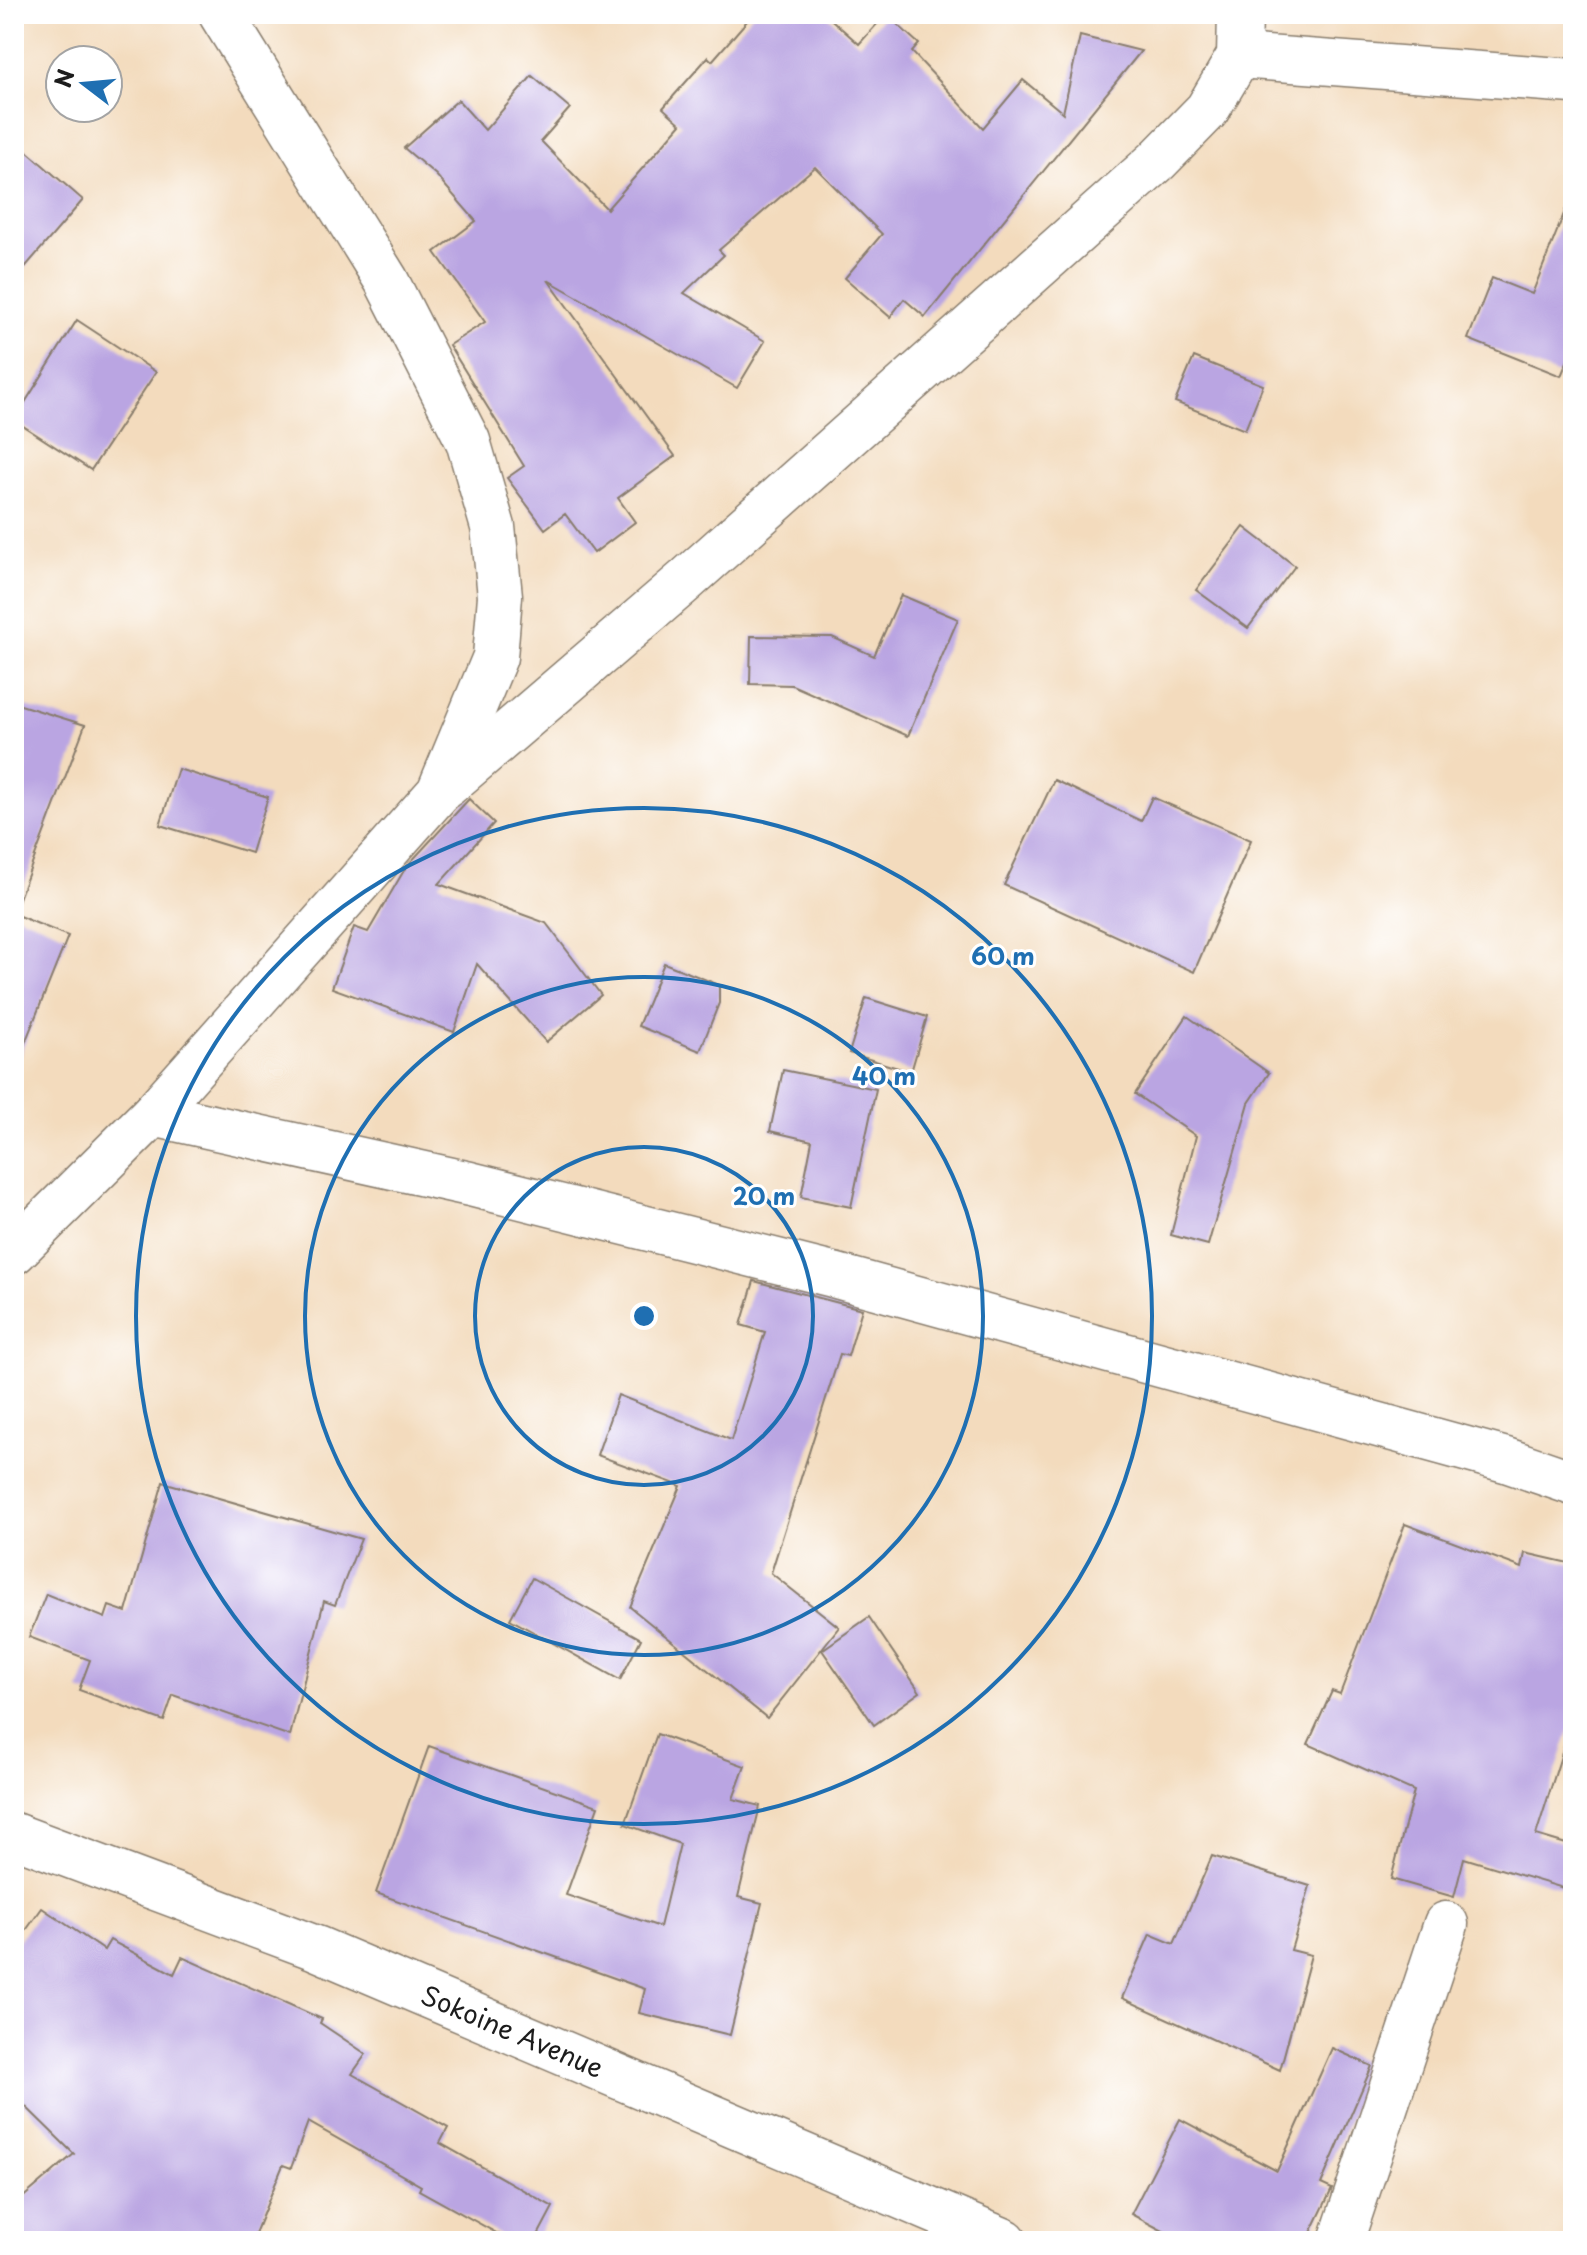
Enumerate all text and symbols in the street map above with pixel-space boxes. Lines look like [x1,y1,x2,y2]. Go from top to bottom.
north arrow [44,44,124,124]
text: N [45,65,82,91]
text: 60 m [971,937,1035,973]
text: 40 m [852,1057,916,1093]
text: 20 m [733,1177,795,1213]
centre of rings [630,1302,658,1330]
street label: Sokoine Avenue [415,1975,610,2087]

